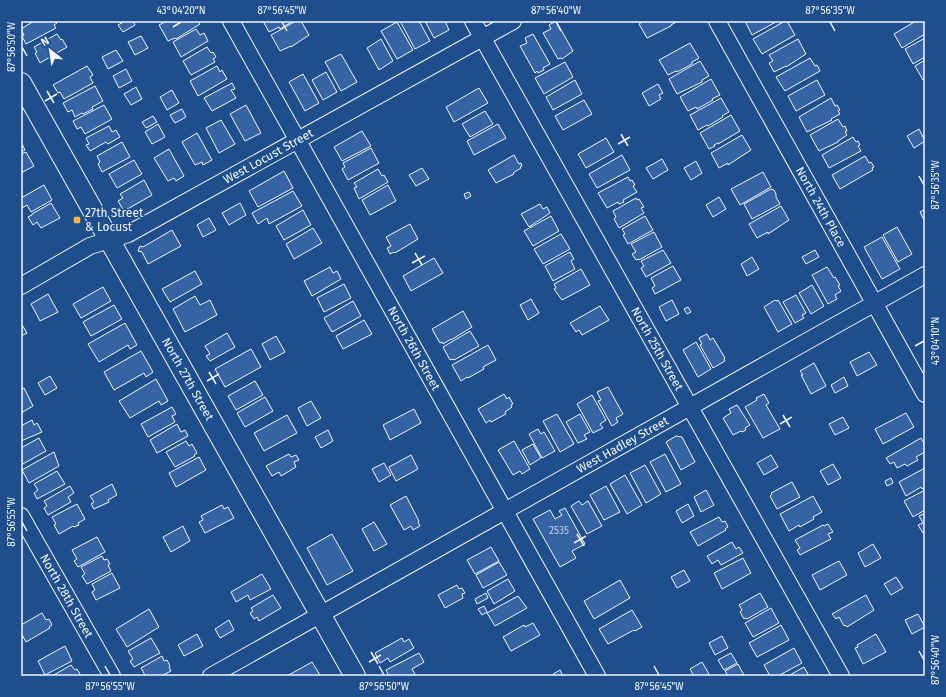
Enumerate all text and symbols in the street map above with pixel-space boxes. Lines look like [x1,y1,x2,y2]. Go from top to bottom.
text: 43°04'20"N [156,5,206,17]
text: 87°56'45"W [257,5,307,17]
text: 87°56'40"W [531,5,582,17]
text: 87°56'35"W [805,5,855,17]
text: 87°56'50"W [6,21,18,72]
north arrow [30,30,70,70]
text: N [39,34,52,49]
street label: West Locust Street [221,126,316,187]
text: 87°56'35"W [930,160,942,210]
street label: North 24th Place [793,164,849,250]
place label: 27th Street & Locust [85,206,144,234]
marker: 27th Street & Locust [72,215,82,225]
street label: North 26th Street [385,304,443,393]
street label: North 25th Street [628,305,686,394]
text: 43°04'10"N [930,317,942,365]
street label: North 27th Street [159,335,217,424]
street label: West Hadley Street [574,413,671,476]
text: 87°56'55"W [6,497,18,547]
house number: 2535 [549,525,569,537]
street label: North 28th Street [37,552,96,641]
text: 87°56'40"W [930,634,942,685]
text: 87°56'55"W [85,681,135,693]
text: 87°56'50"W [359,681,410,693]
text: 87°56'45"W [634,681,684,693]

